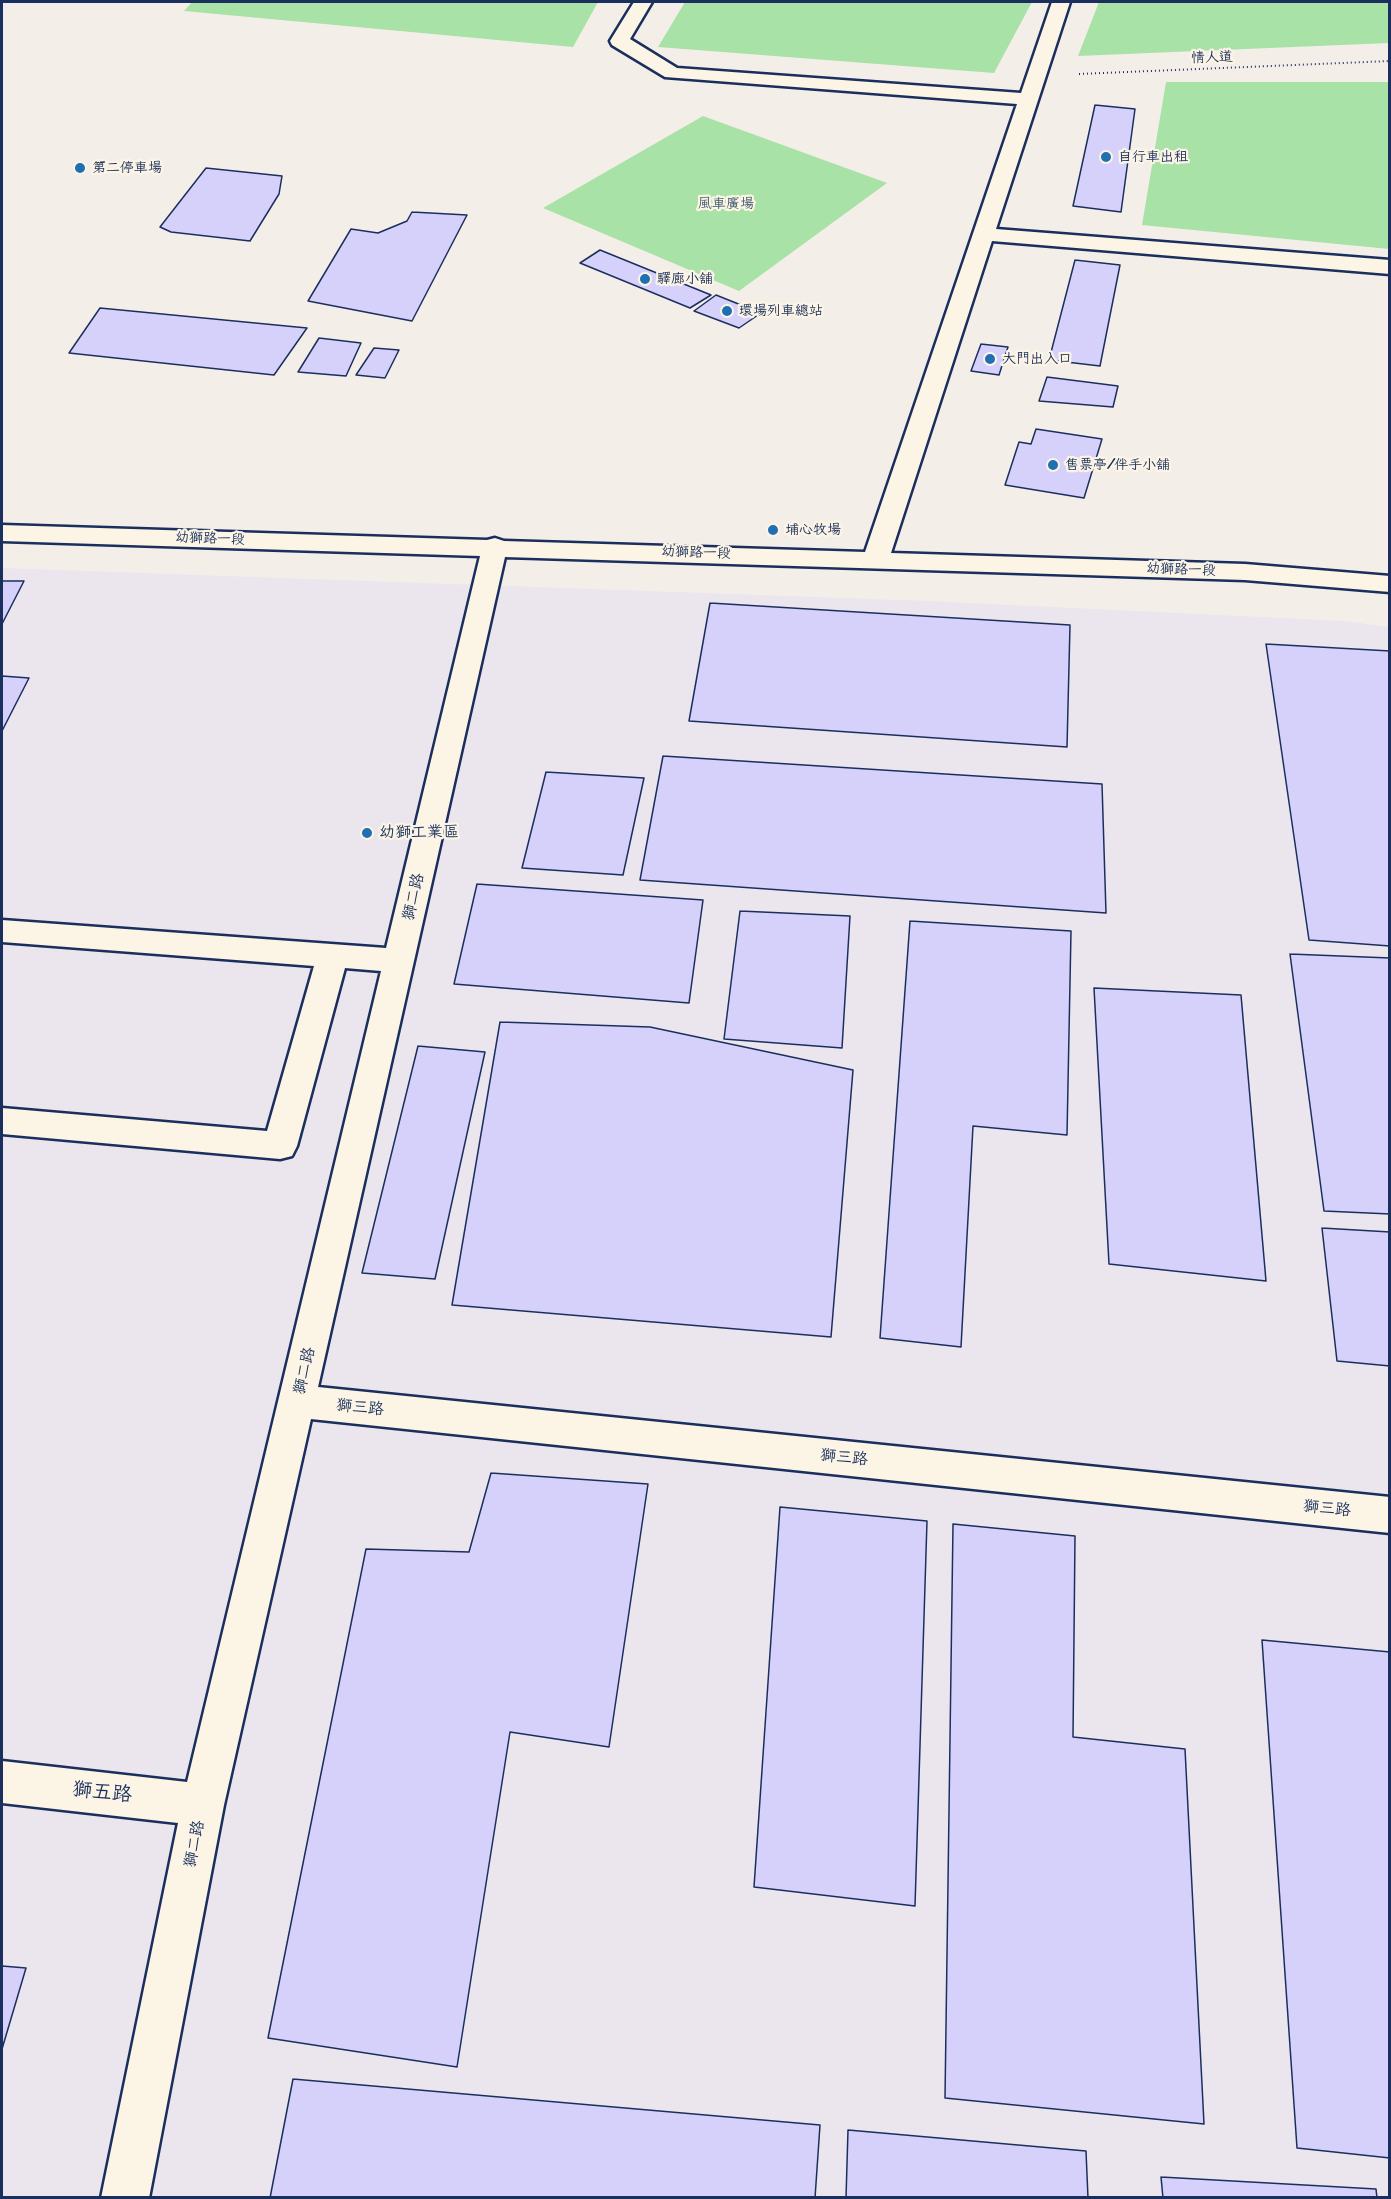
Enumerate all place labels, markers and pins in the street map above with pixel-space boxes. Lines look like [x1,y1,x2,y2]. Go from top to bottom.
place label: 自行車出租 [1118,149,1188,165]
marker: 自行車出租 [1099,150,1113,164]
place label: 第二停車場 [92,160,162,176]
marker: 第二停車場 [73,161,87,175]
place label: 驛廊小舖 [657,271,713,287]
marker: 驛廊小舖 [638,272,652,286]
place label: 環場列車總站 [739,303,823,319]
marker: 環場列車總站 [720,304,734,318]
place label: 大門出入口 [1002,351,1072,367]
marker: 大門出入口 [983,352,997,366]
place label: 售票亭/伴手小舖 [1065,457,1170,473]
marker: 售票亭/伴手小舖 [1046,458,1060,472]
place label: 埔心牧場 [785,522,841,538]
marker: 埔心牧場 [766,523,780,537]
place label: 幼獅工業區 [379,823,459,843]
marker: 幼獅工業區 [360,826,374,840]

